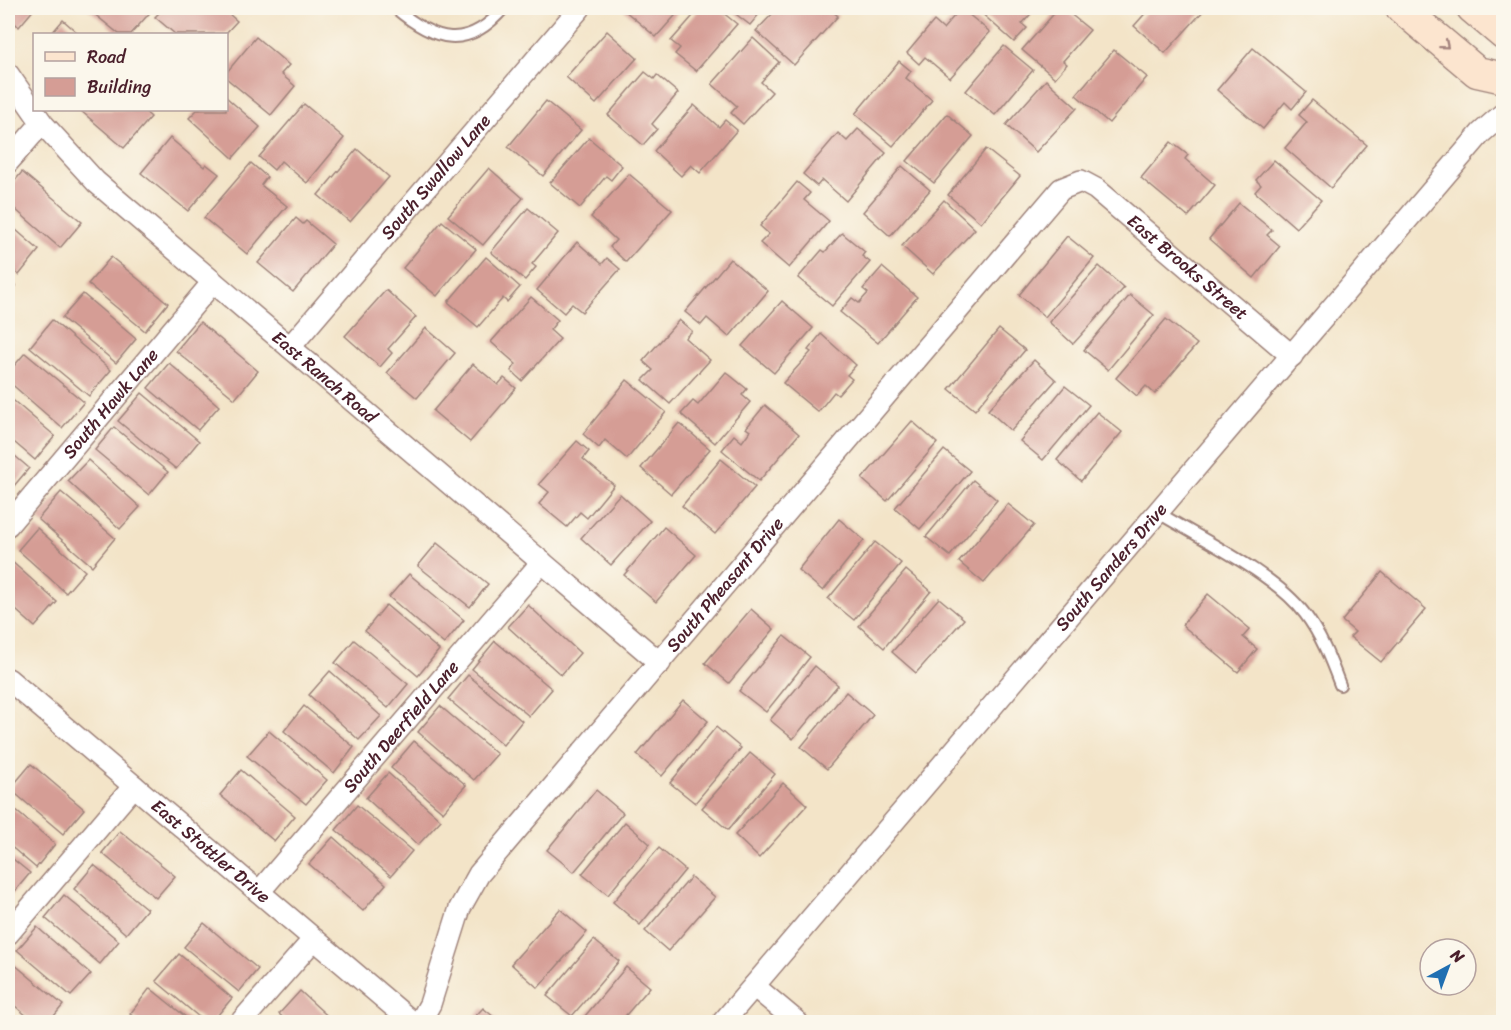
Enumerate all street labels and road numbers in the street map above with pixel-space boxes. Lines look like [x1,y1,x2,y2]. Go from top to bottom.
street label: South Swallow Lane [372,106,499,247]
street label: East Brooks Street [1120,206,1256,329]
street label: East Ranch Road [264,322,386,433]
street label: South Hawk Lane [54,341,167,466]
street label: South Sanders Drive [1047,495,1175,638]
street label: South Pheasant Drive [658,510,792,659]
street label: South Deerfield Lane [335,653,467,800]
street label: East Stottler Drive [144,791,278,912]

